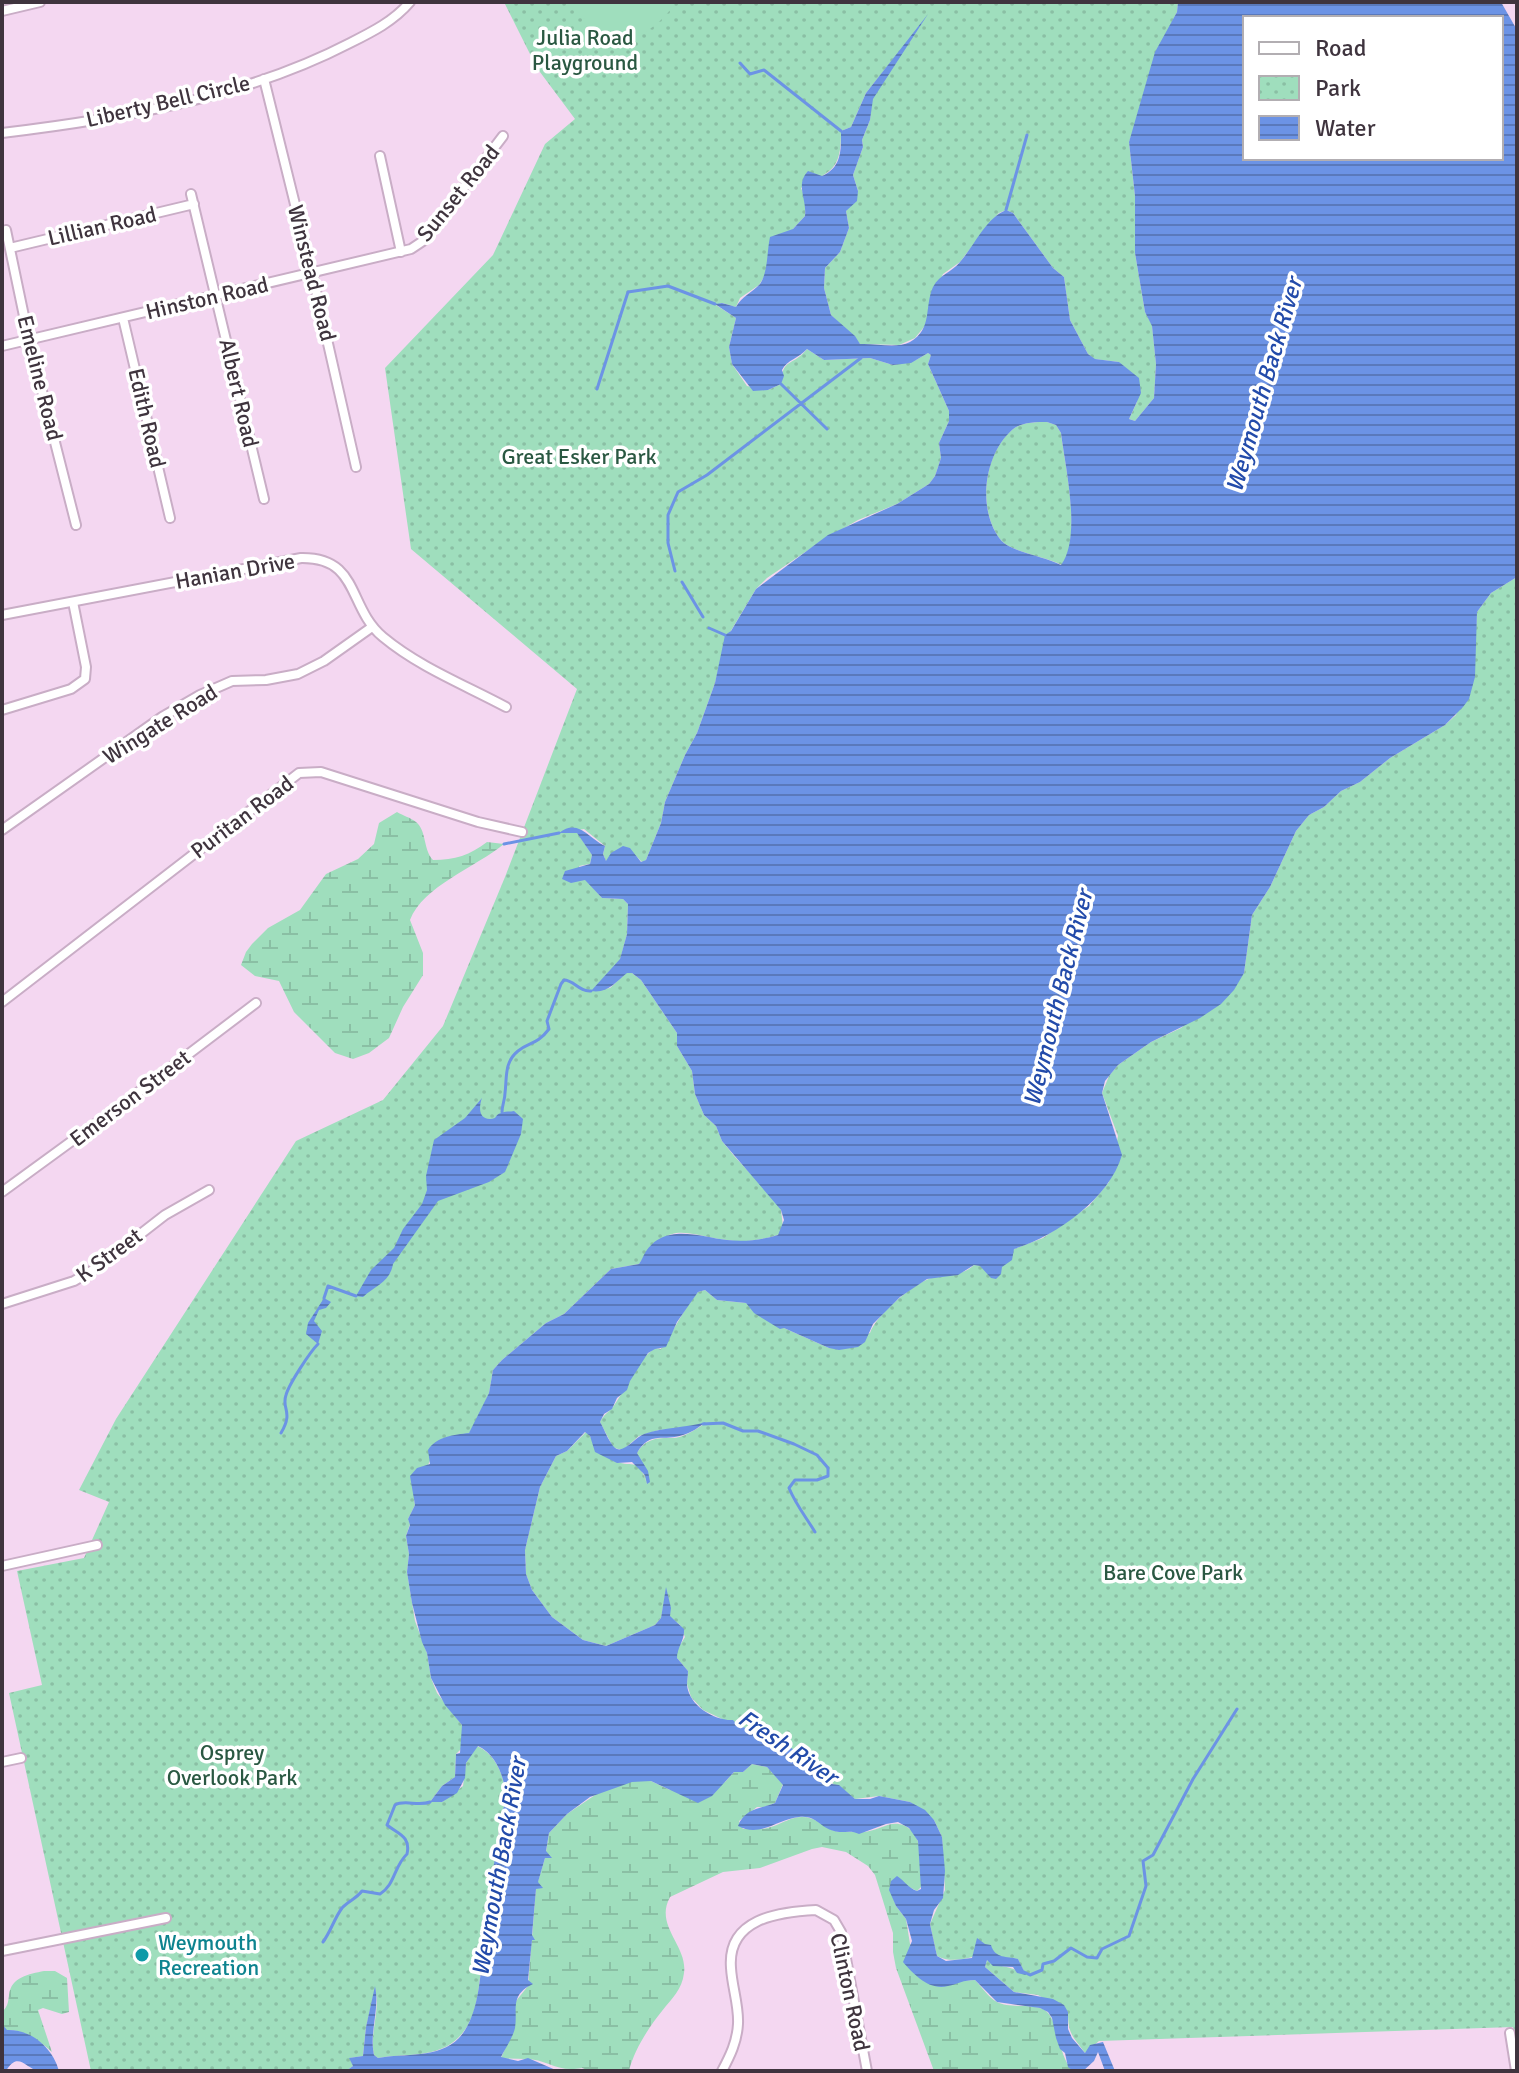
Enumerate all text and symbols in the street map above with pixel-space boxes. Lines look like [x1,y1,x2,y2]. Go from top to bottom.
legend [1243,16,1503,160]
park label: Julia Road Playground [532,24,638,76]
text: Road [1315,33,1366,63]
street label: Liberty Bell Circle [83,69,253,133]
text: Park [1315,73,1361,103]
text: Water [1315,113,1376,143]
street label: Sunset Road [411,139,505,247]
street label: Lillian Road [45,200,159,252]
street label: Winstead Road [282,202,342,344]
street label: Hinston Road [143,271,271,325]
water label: Weymouth Back River [1219,272,1310,495]
street label: Emeline Road [11,313,69,443]
street label: Albert Road [213,336,265,450]
street label: Edith Road [122,366,172,470]
park label: Great Esker Park [501,443,657,470]
street label: Hanian Drive [173,547,297,595]
street label: Wingate Road [98,678,222,770]
street label: Puritan Road [185,770,299,864]
water label: Weymouth Back River [1017,884,1100,1109]
street label: Emerson Street [64,1044,196,1152]
street label: K Street [71,1222,148,1288]
park label: Bare Cove Park [1103,1559,1243,1586]
water label: Fresh River [733,1703,846,1793]
park label: Osprey Overlook Park [167,1739,297,1791]
water label: Weymouth Back River [465,1752,534,1979]
place label: Weymouth Recreation [158,1929,259,1981]
street label: Clinton Road [824,1930,876,2054]
marker: Weymouth Recreation [133,1946,151,1964]

